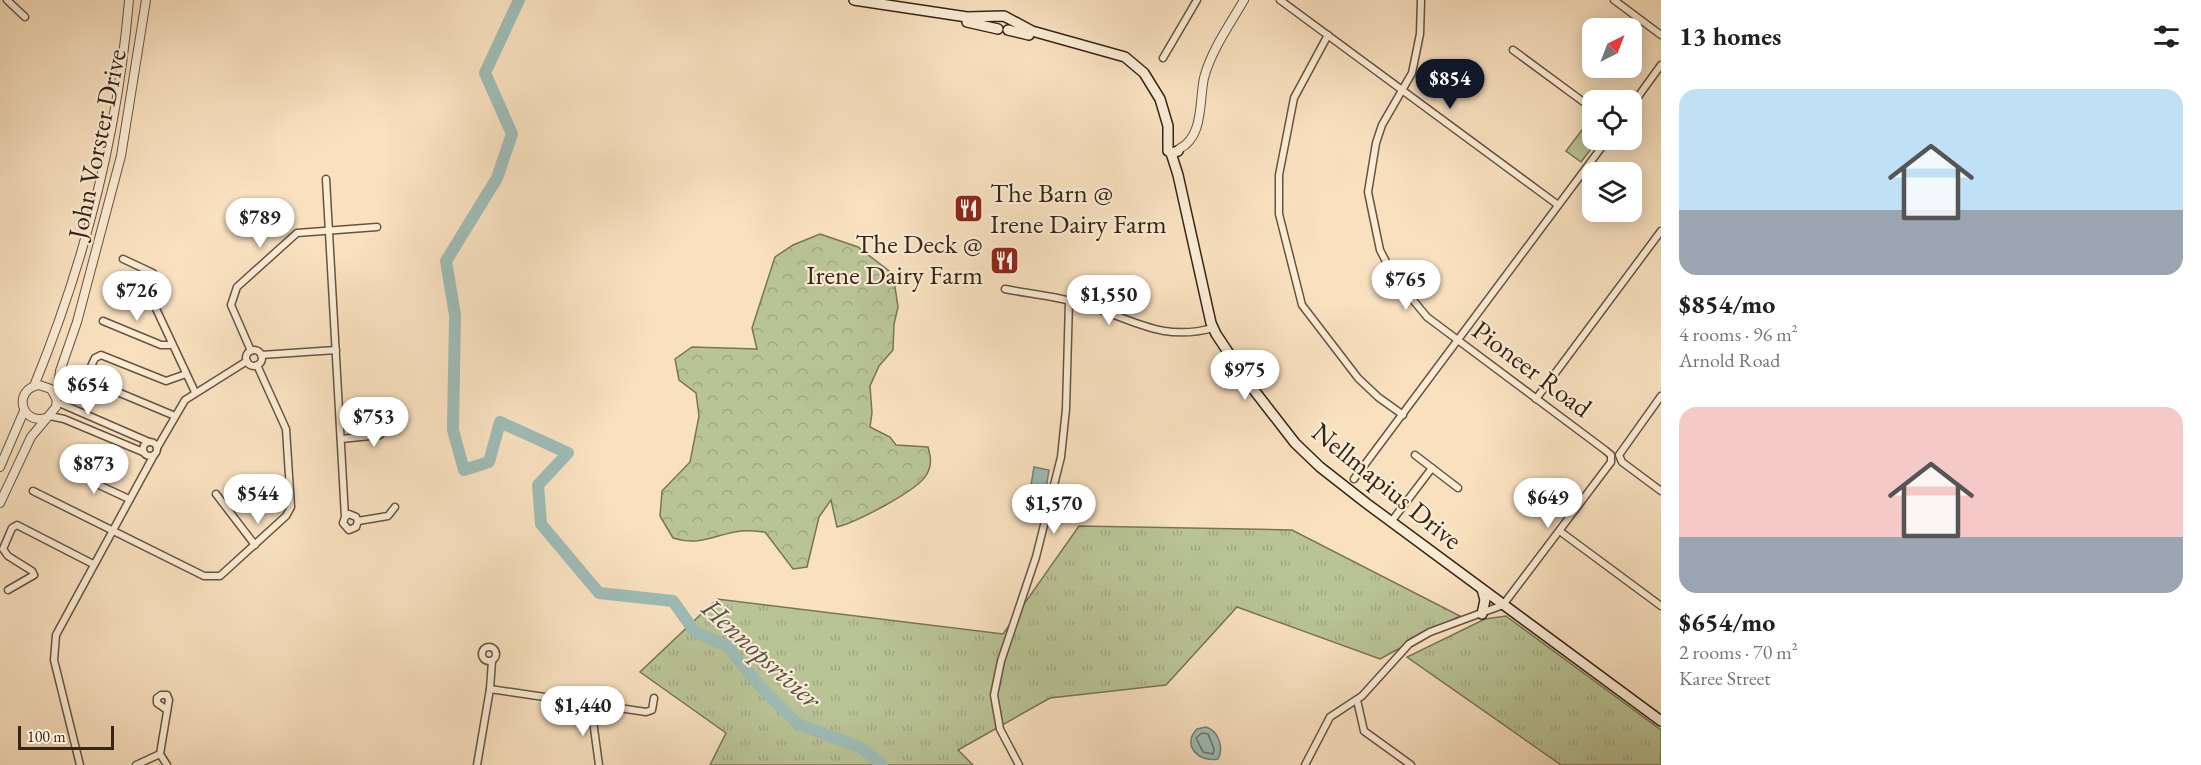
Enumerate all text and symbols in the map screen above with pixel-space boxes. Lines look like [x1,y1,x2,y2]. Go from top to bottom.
north arrow [1582,18,1642,78]
map controls [1582,18,1642,222]
text: 13 homes [1679,19,1781,53]
icon: filters [2150,20,2183,53]
street label: John Vorster Drive [59,46,134,244]
pin: $854 [1414,59,1486,110]
text: $854 [1430,65,1470,91]
button: locate [1582,90,1642,150]
icon: home [1877,128,1985,236]
button: layers [1582,162,1642,222]
place label: The Barn @ Irene Dairy Farm [990,175,1167,241]
restaurant icon: The Barn @ Irene Dairy Farm [953,193,985,225]
pin: $789 [224,198,296,249]
text: $789 [240,204,280,230]
place label: The Deck @ Irene Dairy Farm [806,226,983,292]
restaurant icon: The Deck @ Irene Dairy Farm [988,244,1020,276]
pin: $765 [1370,260,1442,311]
text: $765 [1386,266,1426,292]
pin: $726 [101,271,173,322]
pin: $1,550 [1060,275,1158,326]
text: $726 [117,277,157,303]
text: $1,550 [1081,281,1137,307]
text: $854/mo [1679,287,1775,321]
street label: Pioneer Road [1466,312,1599,425]
text: 4 rooms · 96 m² [1679,321,1798,347]
text: Arnold Road [1679,347,1780,373]
pin: $975 [1209,350,1281,401]
text: $975 [1225,356,1265,382]
pin: $654 [52,365,124,416]
text: $654 [68,371,108,397]
pin: $753 [338,397,410,448]
text: $753 [354,403,394,429]
street label: Nellmapius Drive [1305,414,1470,557]
pin: $873 [58,444,130,495]
icon: home [1877,446,1985,554]
text: $873 [74,450,114,476]
pin: $544 [222,474,294,525]
pin: $649 [1512,478,1584,529]
text: $544 [238,480,278,506]
pin: $1,570 [1005,484,1103,535]
text: $649 [1528,484,1568,510]
text: $1,570 [1026,490,1082,516]
water label: Hennopsrivier [694,589,830,717]
text: $654/mo [1679,605,1775,639]
text: 2 rooms · 70 m² [1679,639,1798,665]
text: Karee Street [1679,665,1771,691]
pin: $1,440 [534,686,632,737]
text: $1,440 [555,692,611,718]
scale bar [18,723,114,750]
text: 100 m [27,726,66,747]

